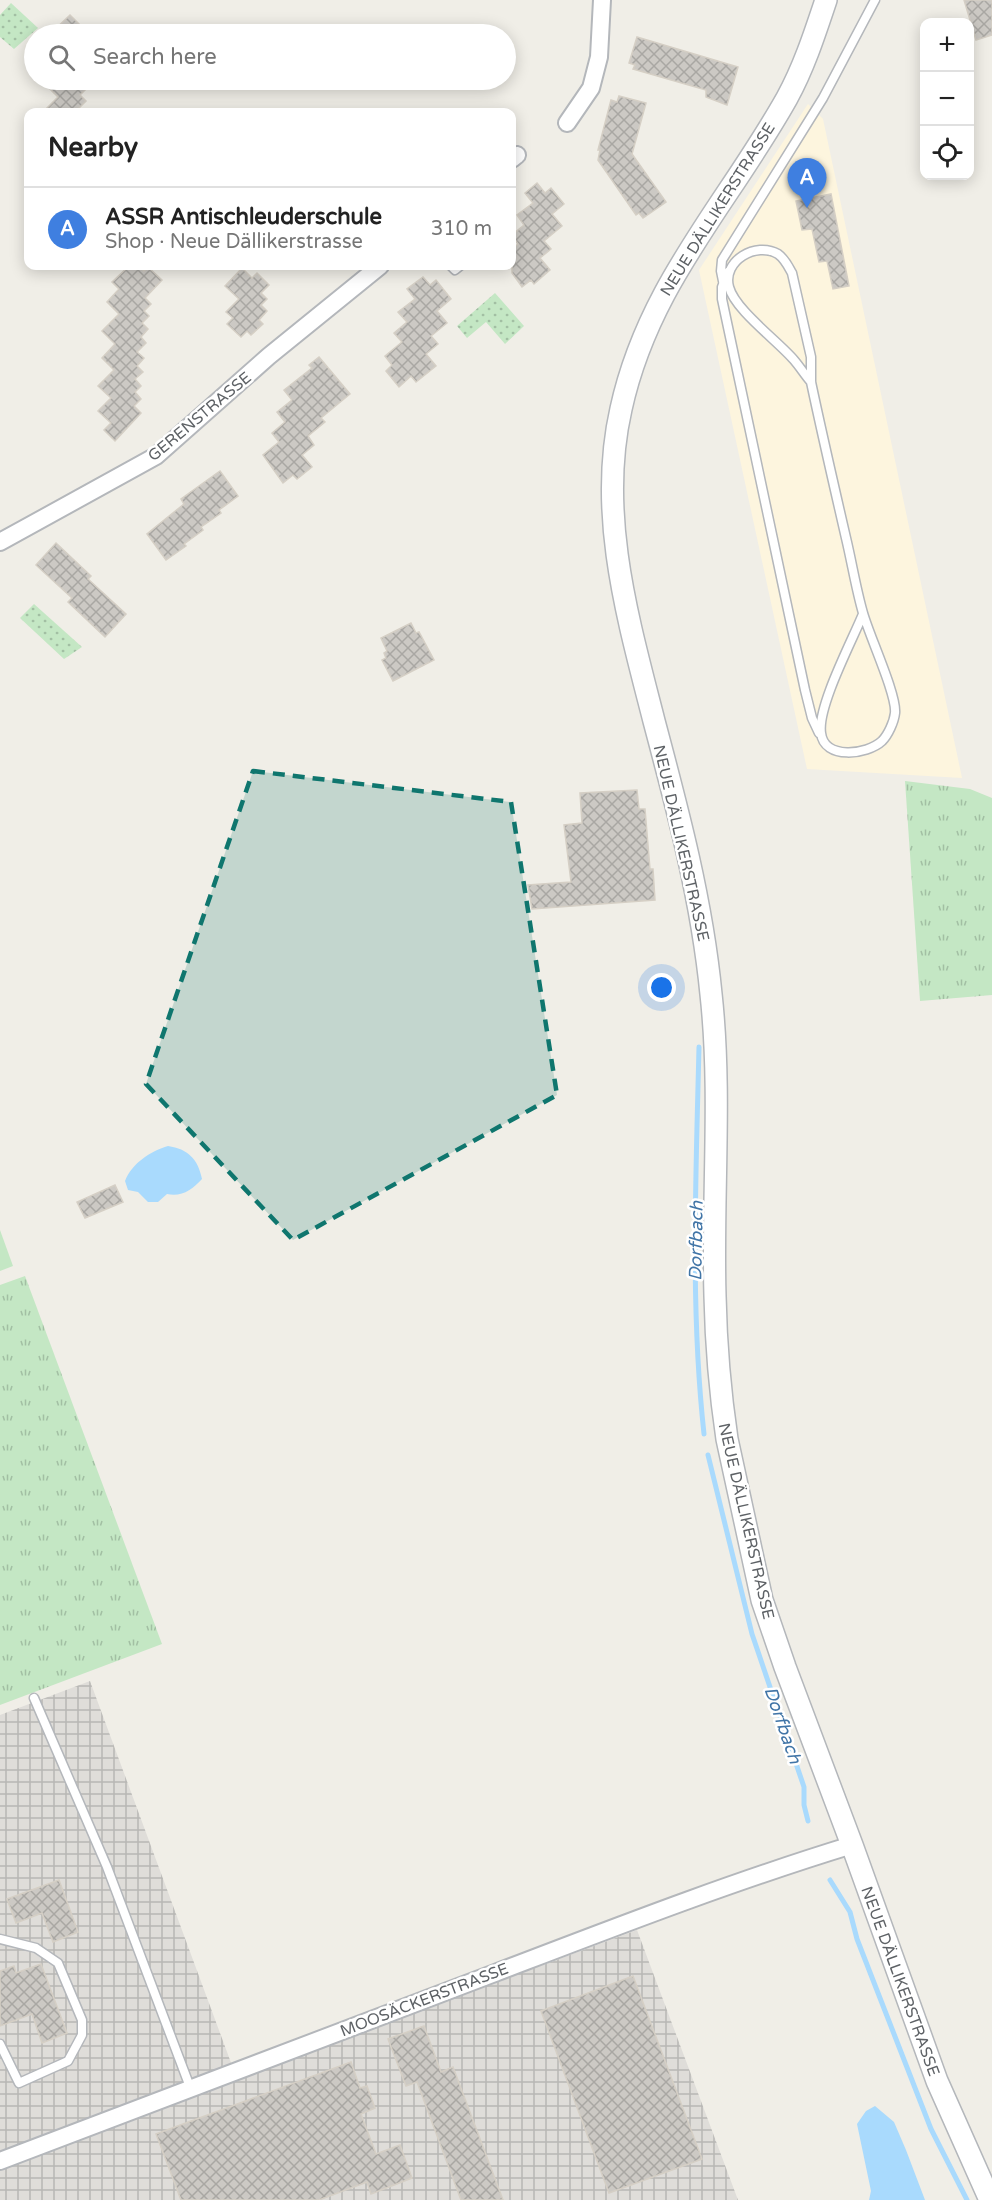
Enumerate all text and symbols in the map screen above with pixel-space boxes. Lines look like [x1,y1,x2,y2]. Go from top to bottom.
map controls [920,18,974,180]
button: + [920,18,974,72]
search box [24,24,516,90]
icon: search [45,41,78,74]
text: Search here [93,44,217,70]
button: − [920,72,974,126]
street label: NEUE DÄLLIKERSTRASSE [656,119,780,300]
button: locate [920,126,974,180]
text: Nearby [48,132,138,163]
pin: A [788,158,826,208]
text: ASSR Antischleuderschule [105,204,382,230]
text: A [60,217,75,241]
text: 310 m [431,217,492,241]
text: Shop · Neue Dällikerstrasse [105,230,363,254]
street label: GERENSTRASSE [144,368,255,466]
street label: NEUE DÄLLIKERSTRASSE [649,743,713,943]
your location [647,973,676,1002]
water label: Dorfbach [684,1200,708,1281]
street label: NEUE DÄLLIKERSTRASSE [714,1421,778,1621]
water label: Dorfbach [760,1684,807,1767]
street label: NEUE DÄLLIKERSTRASSE [856,1884,944,2079]
street label: MOOSÄCKERSTRASSE [337,1959,511,2041]

